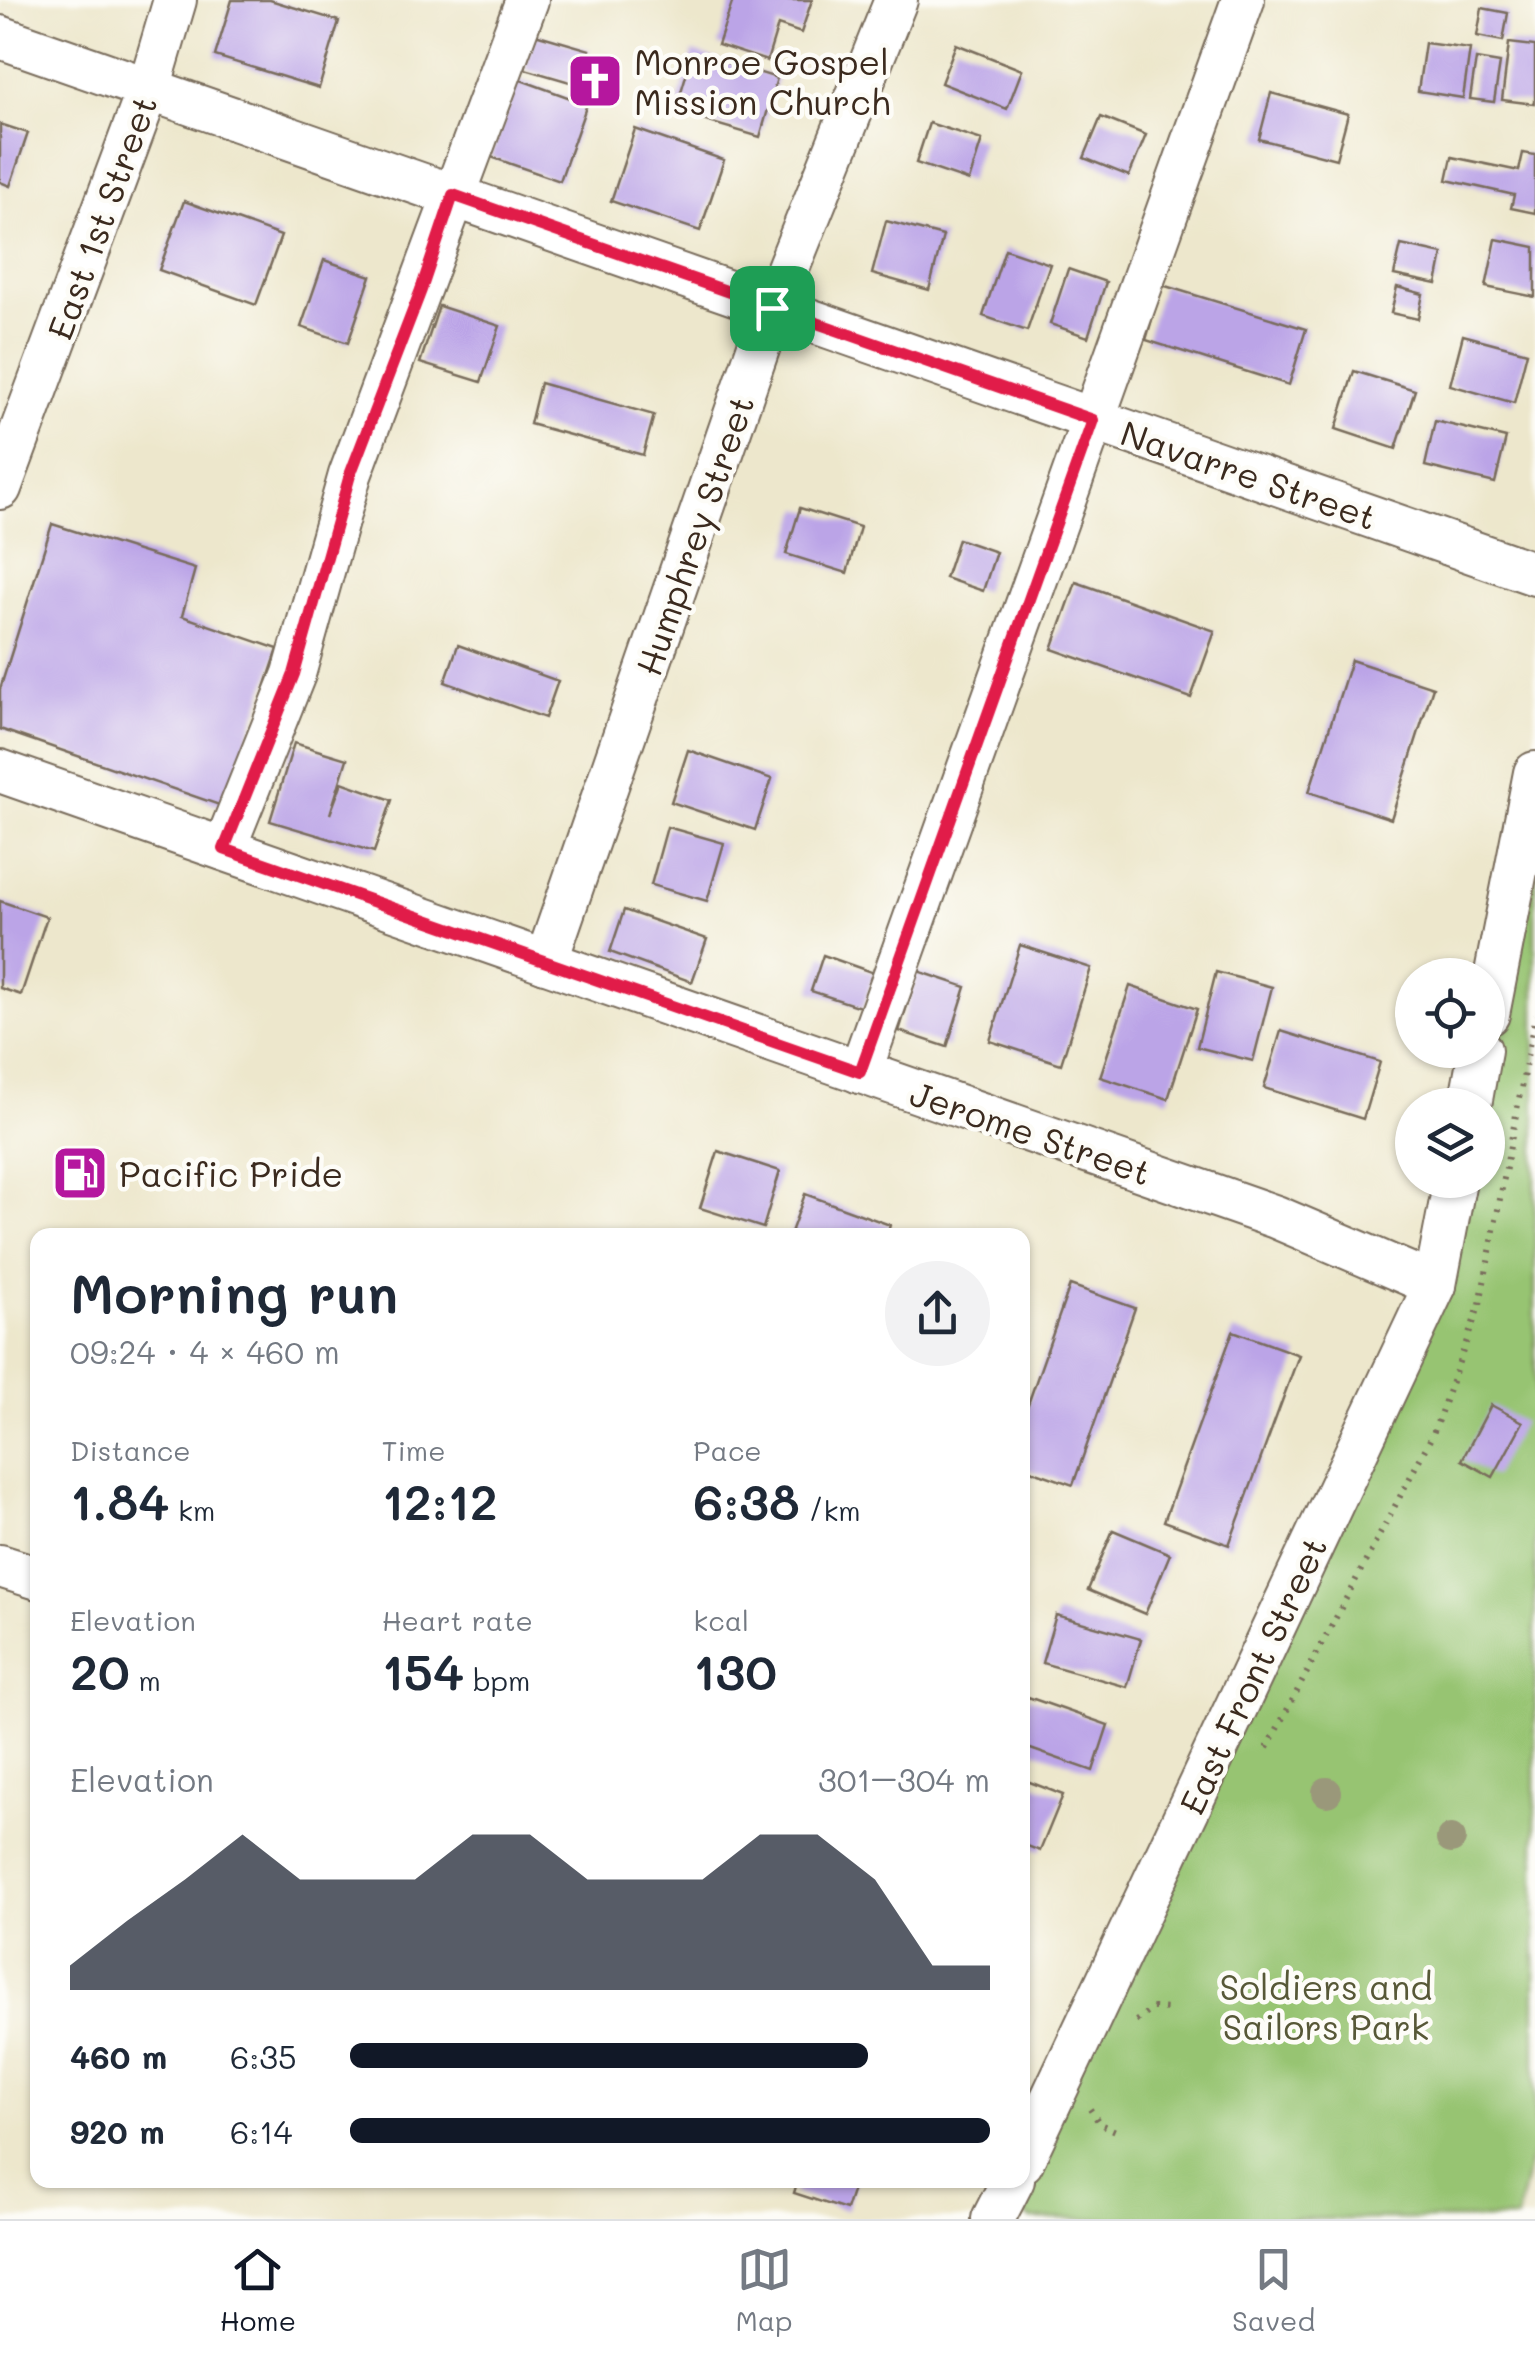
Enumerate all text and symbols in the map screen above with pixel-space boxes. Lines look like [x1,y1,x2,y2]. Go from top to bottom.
place label: Monroe Gospel Mission Church [634,38,890,124]
church icon: Monroe Gospel Mission Church [565,51,625,111]
street label: East 1st Street [36,89,166,345]
pin [730,266,815,351]
icon: arrive [745,281,800,336]
street label: Humphrey Street [624,389,764,681]
street label: Navarre Street [1115,409,1383,539]
map controls [1395,958,1505,1198]
button: locate [1395,958,1505,1068]
street label: Jerome Street [905,1069,1157,1195]
button: layers [1395,1088,1505,1198]
fuel station icon: Pacific Pride [50,1143,110,1203]
place label: Pacific Pride [119,1150,343,1196]
text: Morning run [70,1256,398,1328]
button: share [885,1261,990,1366]
text: 09:24 · 4 × 460 m [70,1330,340,1372]
text: Distance [70,1432,191,1468]
text: Time [382,1432,445,1468]
text: Pace [693,1432,762,1468]
text: 1.84 [70,1468,169,1534]
text: 12:12 [382,1468,498,1534]
text: 6:38 [693,1468,800,1534]
text: km [169,1492,215,1528]
text: /km [800,1492,861,1528]
street label: East Front Street [1168,1529,1336,1821]
text: Elevation [70,1602,196,1638]
text: Heart rate [382,1602,533,1638]
text: kcal [693,1602,749,1638]
text: 20 [70,1638,130,1704]
text: 154 [382,1638,464,1704]
text: 130 [693,1638,777,1704]
text: m [130,1662,161,1698]
text: bpm [464,1662,530,1698]
text: Elevation [70,1758,214,1800]
text: 301–304 m [818,1758,990,1800]
park label: Soldiers and Sailors Park [1220,1963,1432,2049]
text: 460 m [70,2035,167,2077]
text: 6:35 [230,2035,297,2077]
text: 920 m [70,2110,165,2152]
text: 6:14 [230,2110,292,2152]
tab: Home [220,2242,296,2338]
tab: Map [736,2242,793,2338]
tab: Saved [1232,2242,1315,2338]

